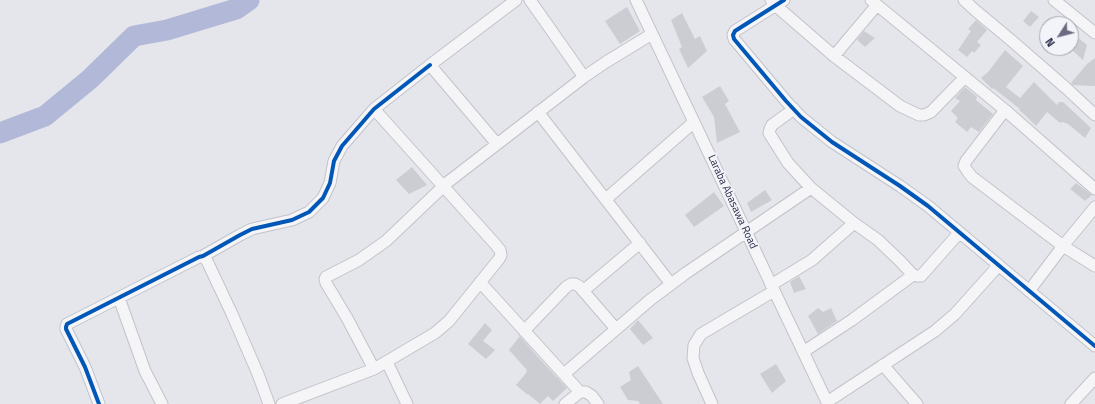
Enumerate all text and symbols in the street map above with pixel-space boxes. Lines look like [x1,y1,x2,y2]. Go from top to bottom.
north arrow [1039,16,1079,56]
text: N [1041,35,1059,50]
street label: Laraba Abasawa Road [704,153,760,251]

